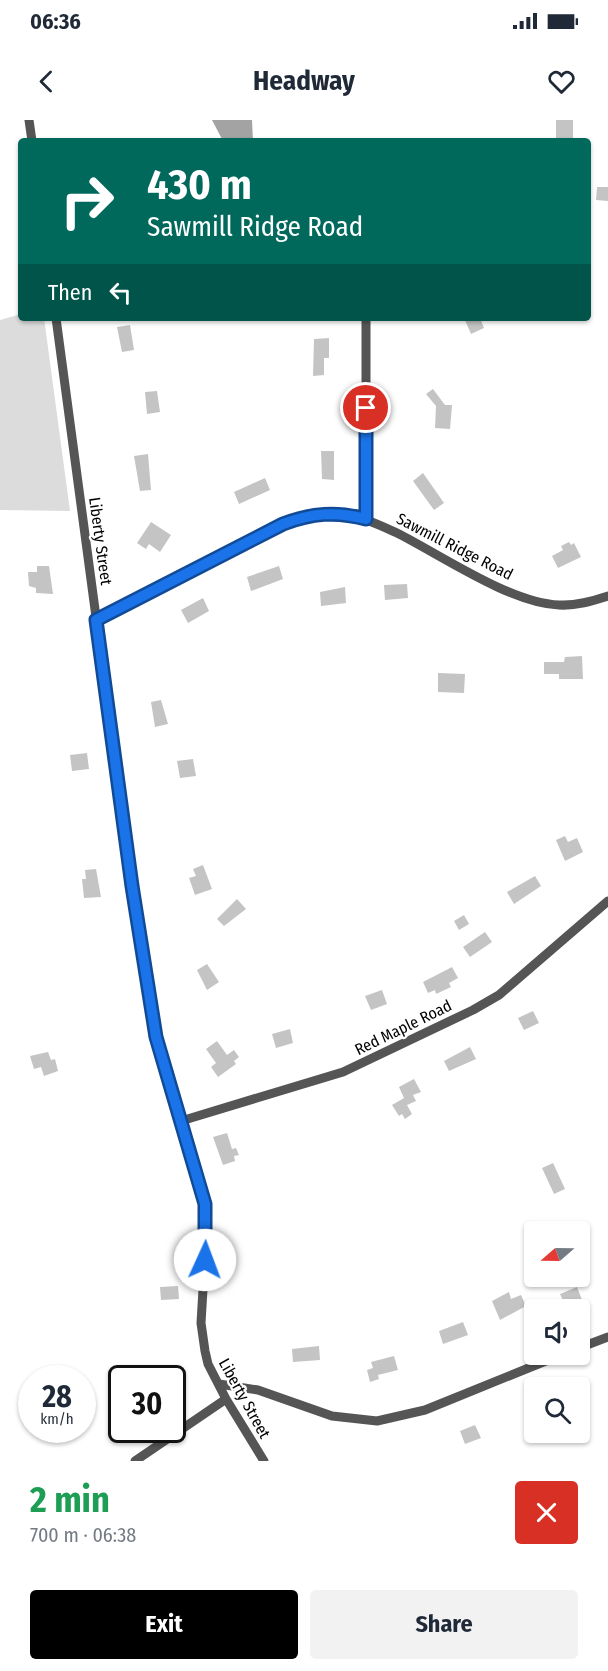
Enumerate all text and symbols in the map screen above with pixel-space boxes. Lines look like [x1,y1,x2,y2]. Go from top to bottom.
text: 06:36 [30,8,81,35]
icon: back [30,65,63,98]
text: Headway [253,65,355,97]
icon: heart [545,65,578,98]
text: 430 m [147,160,252,210]
icon: right [48,162,126,240]
text: Sawmill Ridge Road [147,211,363,243]
icon: left [104,276,137,309]
text: Then [48,279,92,306]
pin [340,382,391,433]
icon: arrive [349,391,382,424]
street label: Liberty Street [85,496,116,587]
street label: Sawmill Ridge Road [393,509,516,584]
street label: Red Maple Road [352,996,455,1059]
north arrow [524,1221,590,1287]
map controls [524,1221,590,1443]
position arrow [173,1228,237,1292]
button: sound [524,1299,590,1365]
street label: Liberty Street [215,1355,275,1442]
speed limit sign: 30 [108,1365,186,1443]
button: search [524,1377,590,1443]
text: 28 [42,1379,72,1415]
text: km/h [40,1410,74,1428]
text: 2 min [30,1478,110,1522]
button: close [515,1481,578,1544]
text: 700 m · 06:38 [30,1523,136,1547]
button: Exit [30,1590,298,1659]
button: Share [310,1590,578,1659]

